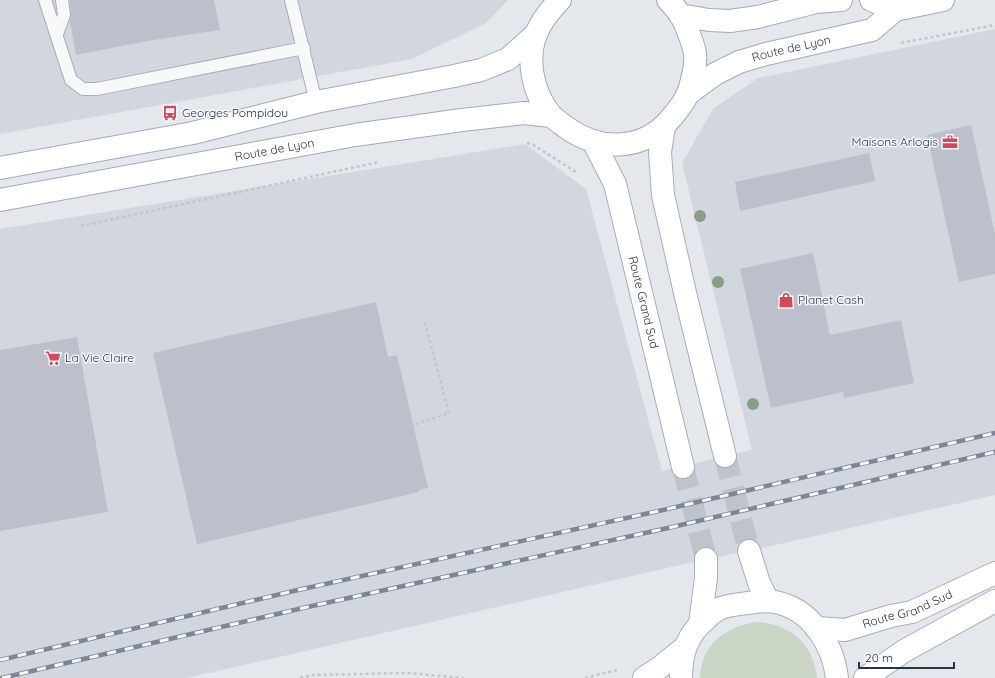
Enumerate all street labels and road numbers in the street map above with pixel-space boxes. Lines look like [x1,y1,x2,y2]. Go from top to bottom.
street label: Route de Lyon [750,32,832,65]
street label: Route de Lyon [233,135,315,164]
street label: Route Grand Sud [626,254,662,350]
street label: Route Grand Sud [860,586,955,631]

